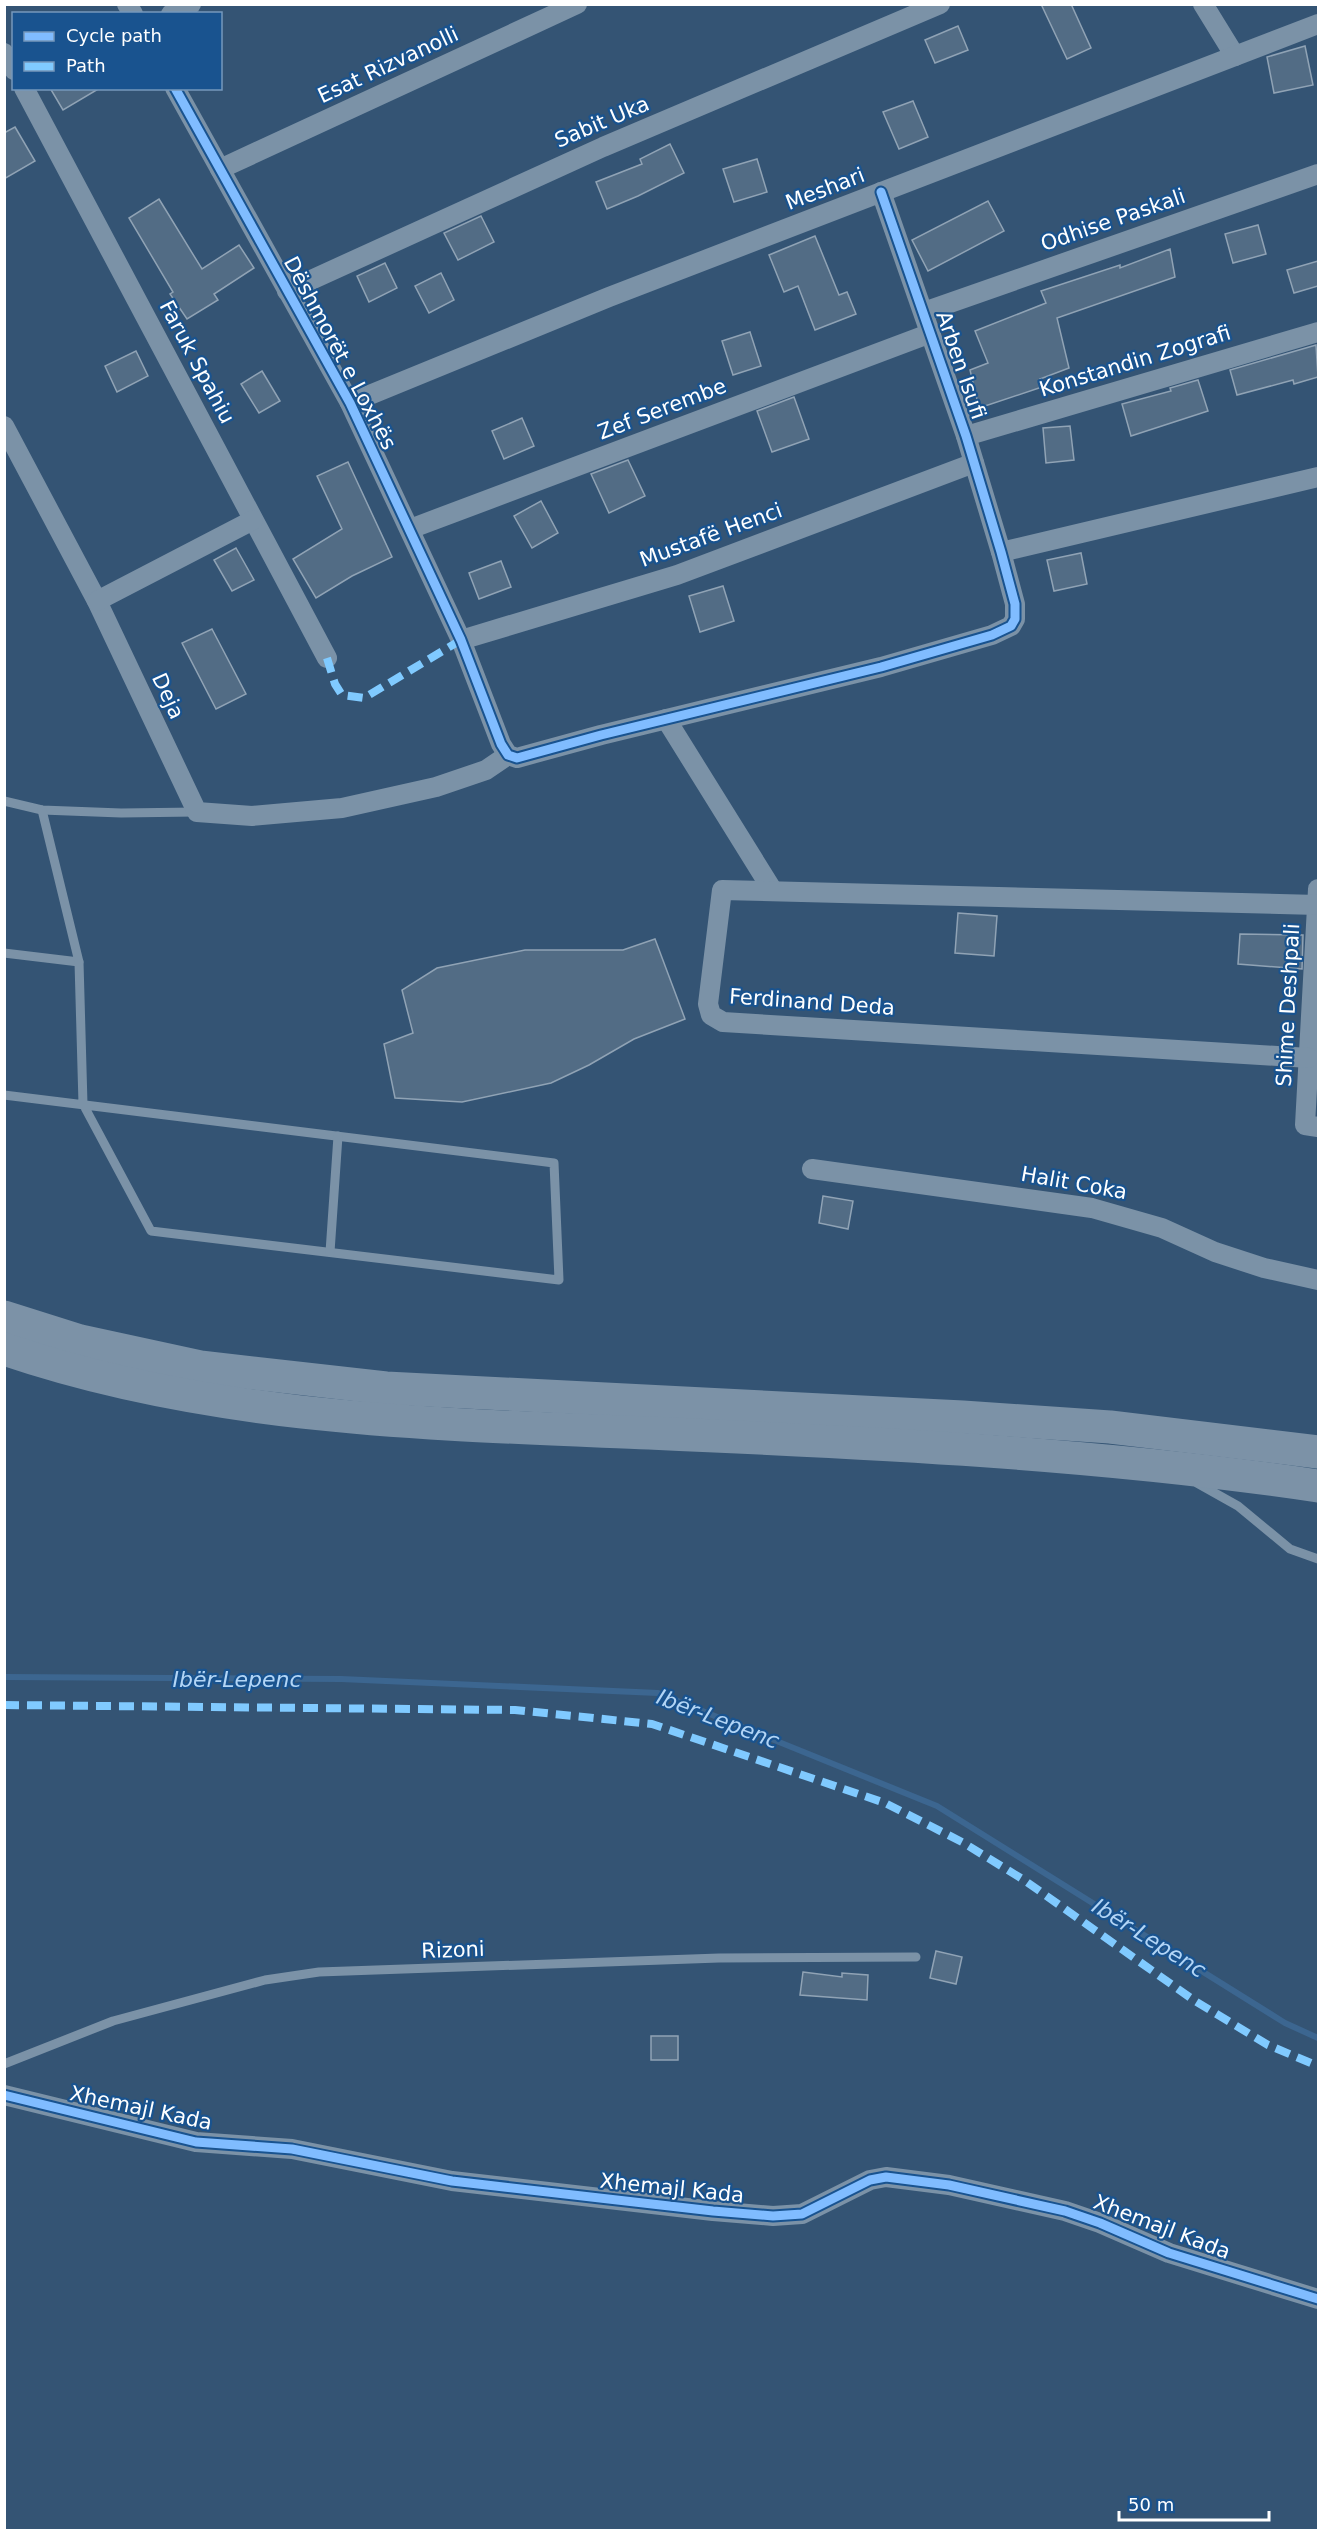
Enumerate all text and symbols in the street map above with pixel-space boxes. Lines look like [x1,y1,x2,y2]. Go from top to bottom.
legend [12,12,222,90]
street label: Esat Rizvanolli [314,22,462,108]
text: Cycle path [66,25,162,46]
text: Path [66,55,106,76]
street label: Sabit Uka [551,91,653,153]
street label: Meshari [782,163,868,215]
street label: Odhise Paskali [1038,184,1188,256]
street label: Dëshmorët e Loxhës [279,252,401,454]
street label: Faruk Spahiu [155,296,239,428]
street label: Arben Isufi [931,308,991,422]
street label: Konstandin Zografi [1036,320,1234,402]
street label: Zef Serembe [594,374,730,444]
street label: Mustafë Henci [636,498,786,572]
street label: Deja [147,669,189,723]
street label: Shime Deshpali [1272,923,1304,1087]
street label: Ferdinand Deda [728,984,896,1020]
street label: Halit Coka [1019,1162,1129,1204]
water label: Ibër-Lepenc [172,1667,302,1692]
water label: Ibër-Lepenc [653,1684,783,1754]
water label: Ibër-Lepenc [1088,1893,1210,1983]
street label: Rizoni [421,1937,485,1963]
street label: Xhemajl Kada [68,2081,214,2135]
street label: Xhemajl Kada [599,2168,745,2208]
street label: Xhemajl Kada [1090,2190,1234,2264]
scale bar [1119,2484,1269,2522]
text: 50 m [1128,2494,1174,2515]

